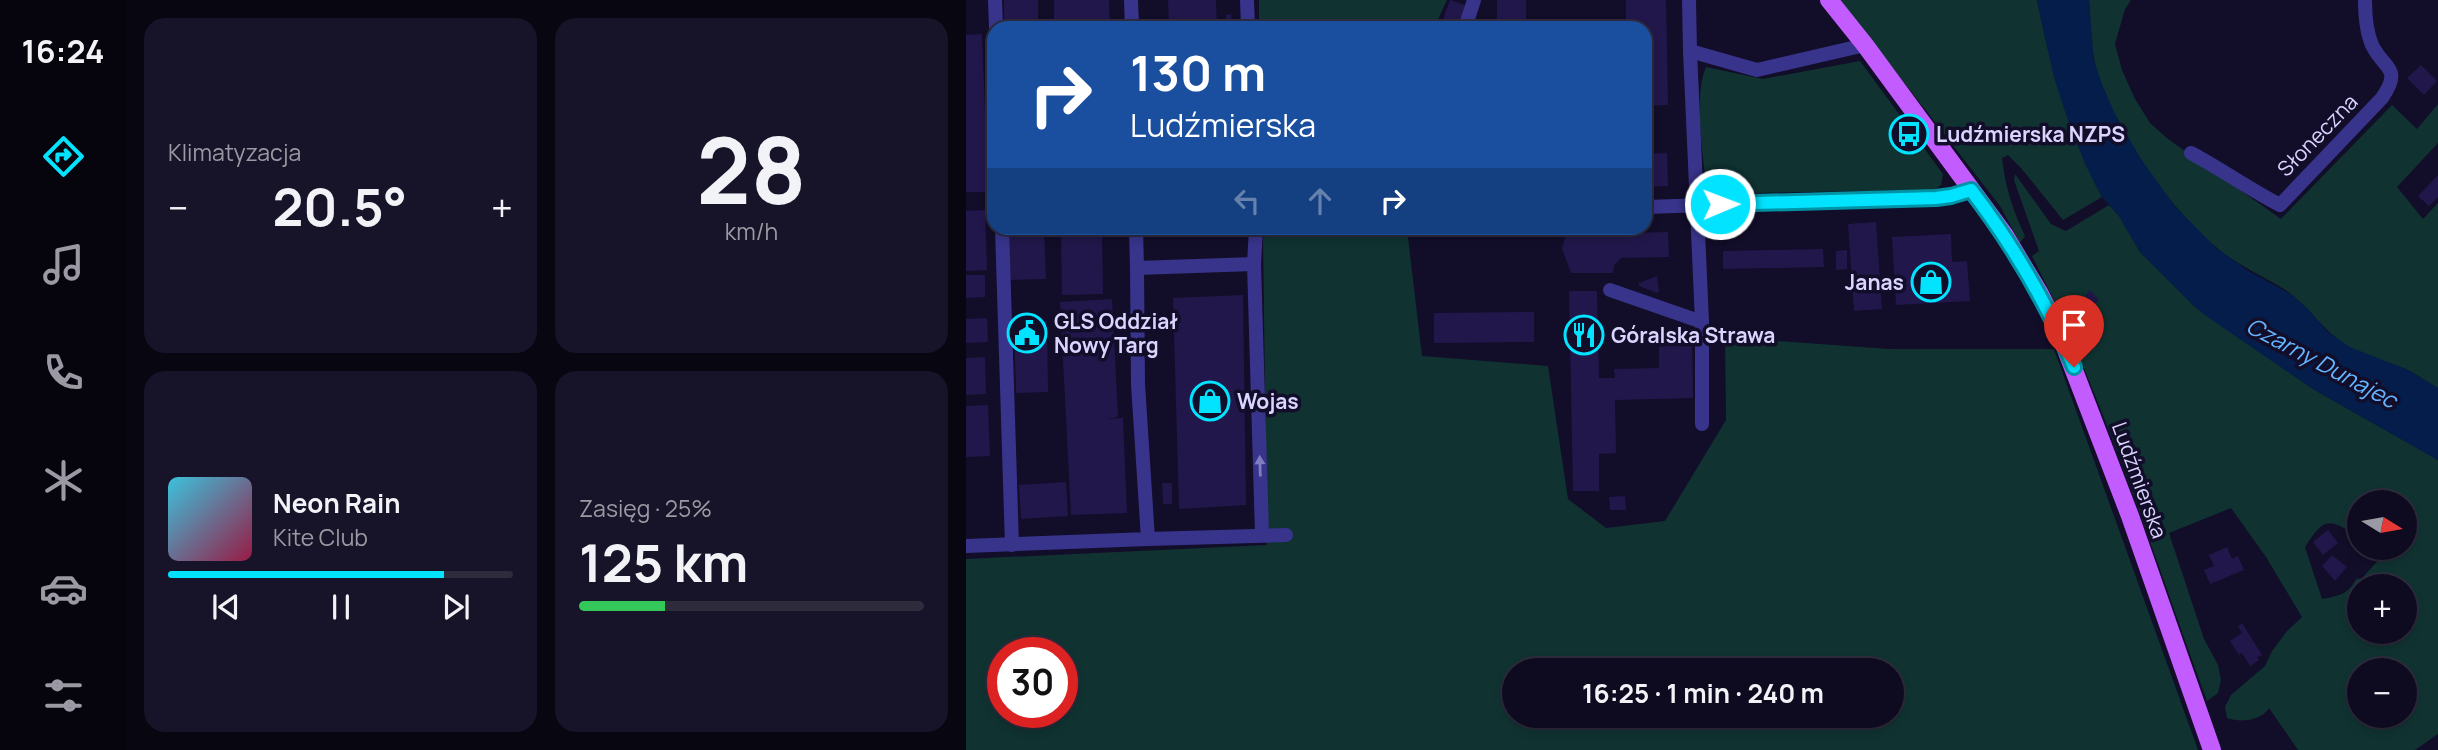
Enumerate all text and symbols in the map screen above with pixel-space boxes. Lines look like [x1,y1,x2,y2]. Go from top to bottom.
text: 16:24 [22,29,104,73]
text: 130 m [1130,39,1266,106]
icon: right [1015,49,1106,140]
street label: Słoneczna [2271,88,2363,182]
text: Ludźmierska [1130,103,1316,147]
text: 28 [697,107,806,231]
bus stop icon: Ludźmierska NZPS [1888,113,1930,155]
place label: Ludźmierska NZPS [1936,120,2125,148]
icon: directions [39,132,88,181]
text: Klimatyzacja [168,136,301,168]
position arrow [1683,167,1757,241]
text: 20.5° [272,171,407,242]
text: − [168,181,189,233]
text: + [491,181,513,233]
icon: left [1228,182,1266,220]
icon: ahead [1301,182,1339,220]
icon: right [1374,182,1412,220]
text: km/h [725,215,778,247]
icon: music [39,240,88,289]
shop icon: Janas [1910,261,1952,303]
place label: Janas [1845,268,1904,296]
pin [2044,295,2104,367]
icon: arrive [2055,306,2093,344]
place label: GLS Oddział Nowy Targ [1054,307,1178,359]
water label: Czarny Dunajec [2241,309,2405,416]
public building icon: GLS Oddział Nowy Targ [1006,312,1048,354]
restaurant icon: Góralska Strawa [1563,314,1605,356]
place label: Góralska Strawa [1611,321,1775,349]
icon: phone [39,348,88,397]
shop icon: Wojas [1189,380,1231,422]
place label: Wojas [1237,387,1299,415]
street label: Ludźmierska [2106,418,2174,542]
one-way arrow [1254,455,1265,477]
icon: climate [39,456,88,505]
text: Neon Rain [273,485,401,521]
north arrow [2347,490,2417,560]
map controls [2347,490,2417,728]
text: Zasięg · 25% [579,492,712,524]
text: Kite Club [273,521,368,553]
text: 125 km [579,527,748,598]
icon: car [39,564,88,613]
button: + [2347,574,2417,644]
icon: previous [207,588,245,626]
icon: pause [322,588,360,626]
icon: next [437,588,475,626]
speed limit sign: 30 [987,637,1078,728]
button: − [2347,658,2417,728]
icon: filters [39,671,88,720]
text: 16:25 · 1 min · 240 m [1582,675,1824,711]

